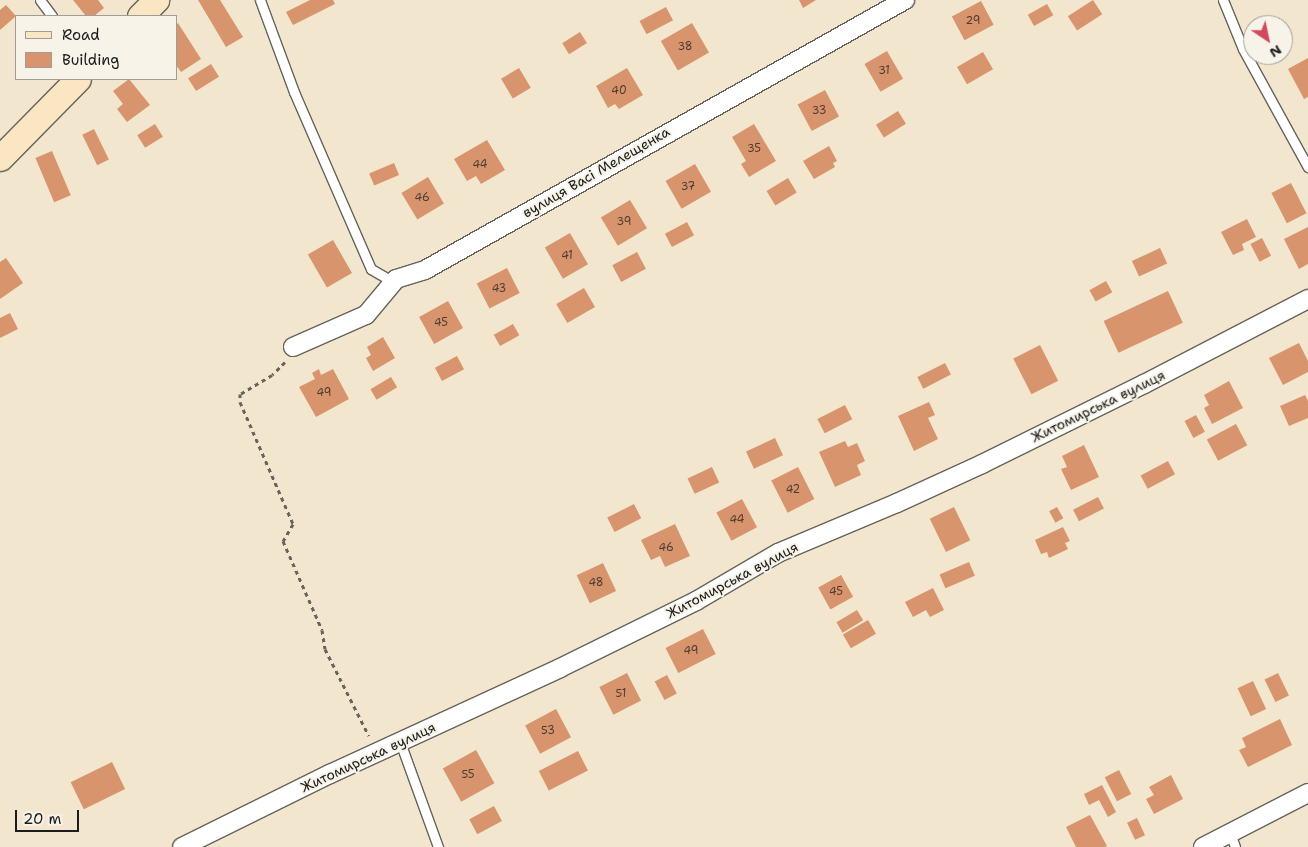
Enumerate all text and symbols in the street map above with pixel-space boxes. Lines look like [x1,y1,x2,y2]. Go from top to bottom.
house number: 29 [966,14,980,28]
legend [15,15,178,80]
north arrow [1243,15,1293,65]
text: Road [62,25,100,45]
house number: 38 [677,40,693,54]
text: N [1266,41,1285,62]
text: Building [62,50,119,70]
house number: 31 [878,64,890,78]
house number: 40 [611,84,627,98]
house number: 33 [812,104,826,118]
street label: вулиця Васі Мелещенка [519,123,673,221]
house number: 35 [747,142,761,156]
house number: 44 [472,158,488,172]
house number: 37 [681,180,695,194]
house number: 46 [414,191,430,205]
house number: 39 [617,215,631,229]
house number: 41 [561,249,573,263]
house number: 43 [492,282,506,296]
house number: 45 [434,316,448,330]
street label: Житомирська вулиця [1028,366,1168,446]
house number: 49 [317,386,331,400]
house number: 42 [786,483,800,497]
house number: 44 [729,513,745,527]
street label: Житомирська вулиця [663,538,801,622]
house number: 46 [658,541,674,555]
house number: 48 [588,576,604,590]
house number: 45 [829,585,843,599]
house number: 49 [684,644,698,658]
house number: 51 [616,687,626,701]
street label: Житомирська вулиця [298,718,438,796]
house number: 53 [541,724,555,738]
house number: 55 [461,768,475,782]
scale bar [18,800,81,832]
text: 20 m [23,809,62,829]

